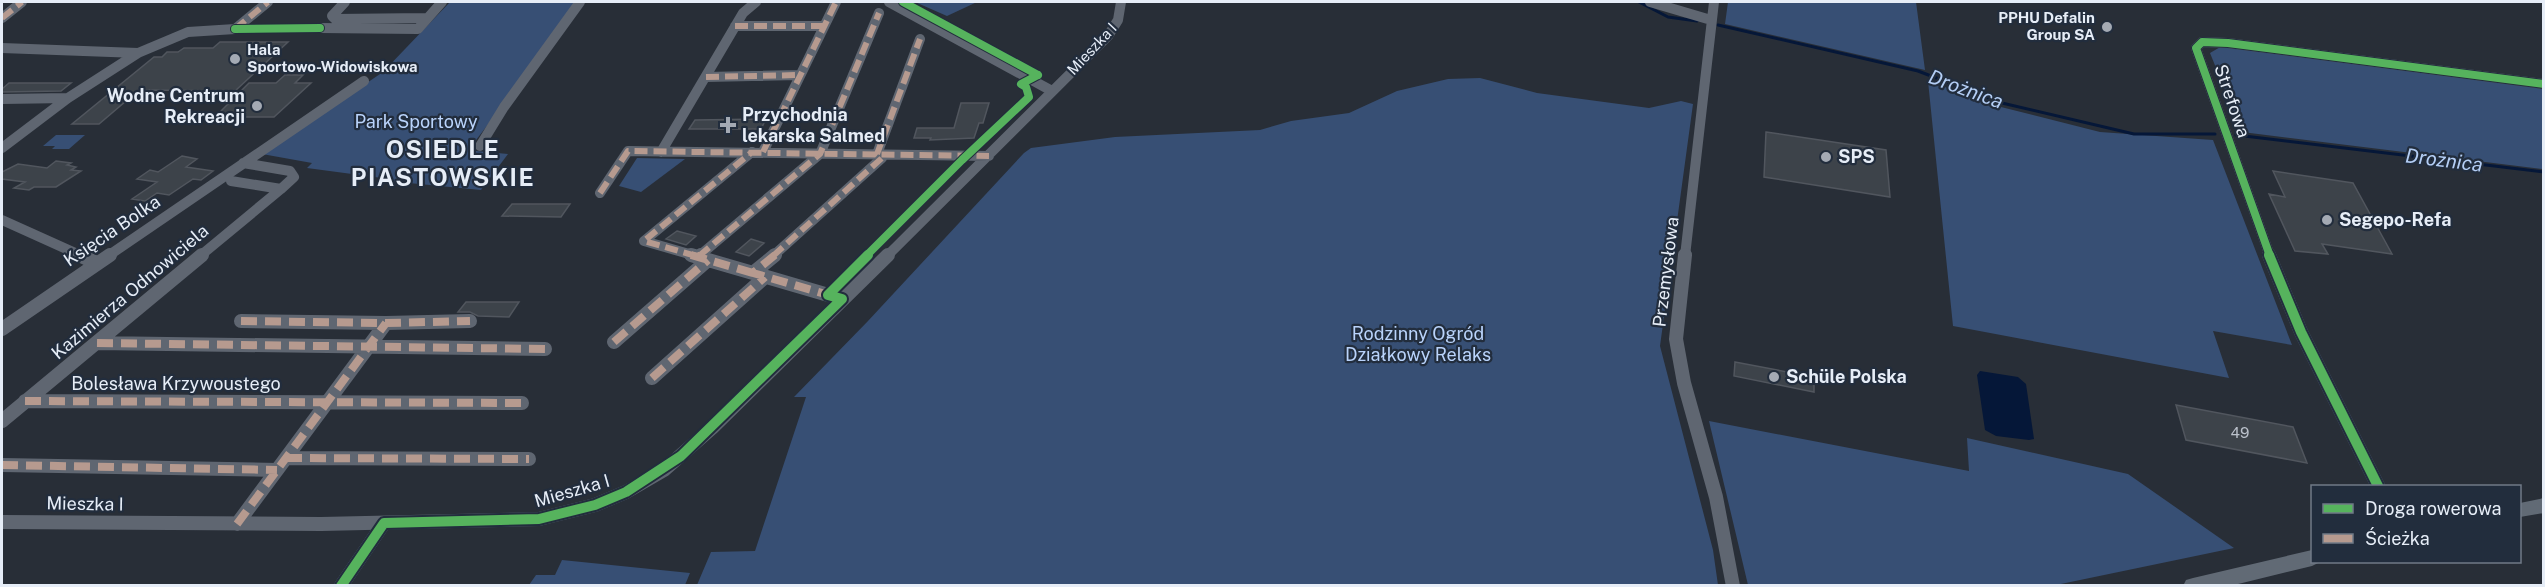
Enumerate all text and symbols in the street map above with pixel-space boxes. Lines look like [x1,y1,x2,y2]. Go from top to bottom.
place label: PPHU Defalin Group SA [1998,9,2095,43]
street label: Mieszka I [1063,19,1120,78]
marker: PPHU Defalin Group SA [2100,20,2114,34]
place label: Hala Sportowo-Widowiskowa [247,41,417,75]
marker: Hala Sportowo-Widowiskowa [228,52,242,66]
street label: Strefowa [2210,61,2255,140]
water label: Drożnica [1925,64,2007,114]
place label: Wodne Centrum Rekreacji [107,85,245,127]
marker: Wodne Centrum Rekreacji [250,99,264,113]
place label: Przychodnia lekarska Salmed [742,104,885,146]
park label: Park Sportowy [354,111,478,132]
marker: Przychodnia lekarska Salmed [719,116,737,134]
district label: OSIEDLE PIASTOWSKIE [351,135,535,191]
water label: Drożnica [2404,143,2484,177]
place label: SPS [1838,146,1875,167]
marker: SPS [1819,150,1833,164]
street label: Księcia Bolka [60,191,164,271]
place label: Segepo-Refa [2339,209,2451,230]
marker: Segepo-Refa [2320,213,2334,227]
street label: Przemysłowa [1648,216,1683,328]
street label: Kazimierza Odnowiciela [47,220,212,363]
park label: Rodzinny Ogród Działkowy Relaks [1345,323,1491,365]
place label: Schüle Polska [1786,366,1907,387]
marker: Schüle Polska [1767,370,1781,384]
street label: Bolesława Krzywoustego [71,373,281,394]
house number: 49 [2231,424,2249,441]
street label: Mieszka I [532,470,612,511]
legend [2311,485,2521,563]
street label: Mieszka I [46,492,124,515]
text: Droga rowerowa [2365,498,2501,519]
text: Ścieżka [2365,527,2430,549]

